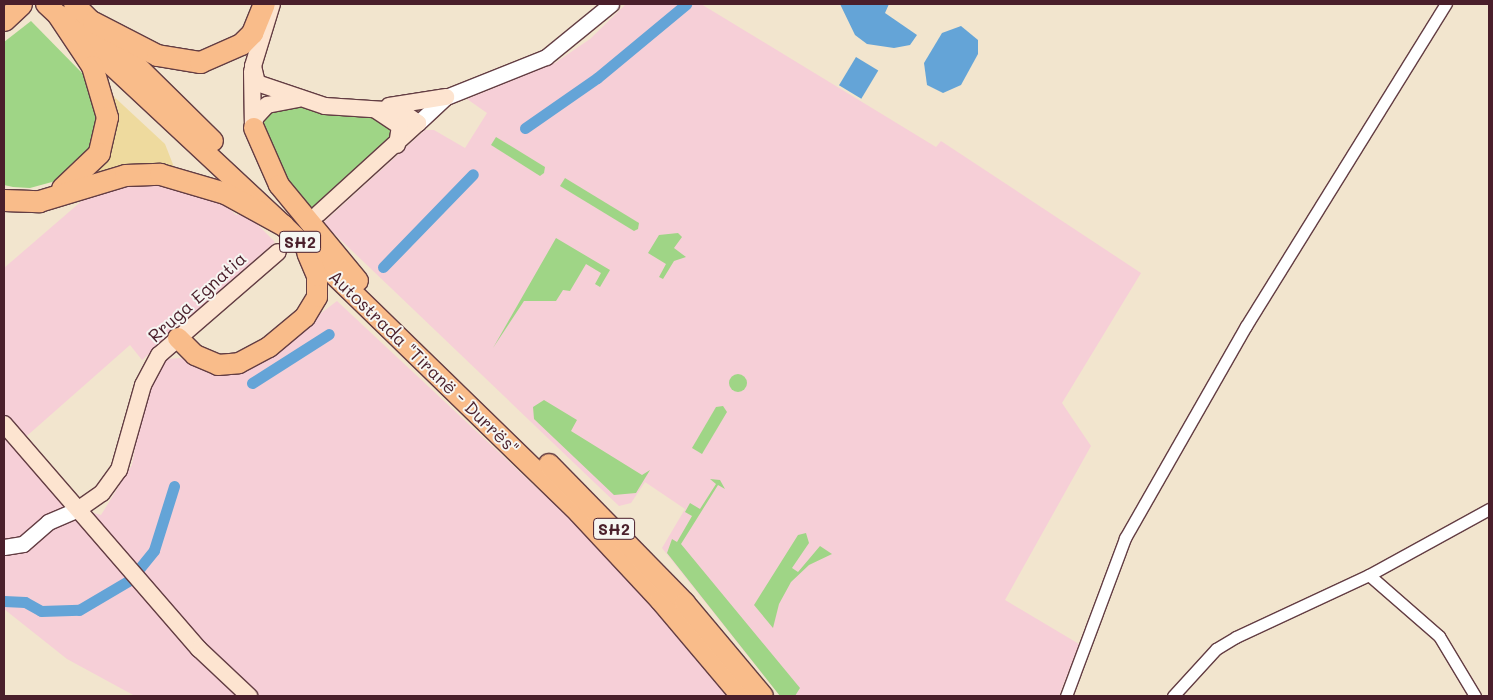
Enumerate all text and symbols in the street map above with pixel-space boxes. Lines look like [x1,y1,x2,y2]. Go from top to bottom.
road number: SH2 [279,228,321,256]
street label: Rruga Egnatia [144,247,250,347]
street label: Autostrada "Tiranë - Durrës" [325,266,523,458]
road number: SH2 [593,516,635,542]

